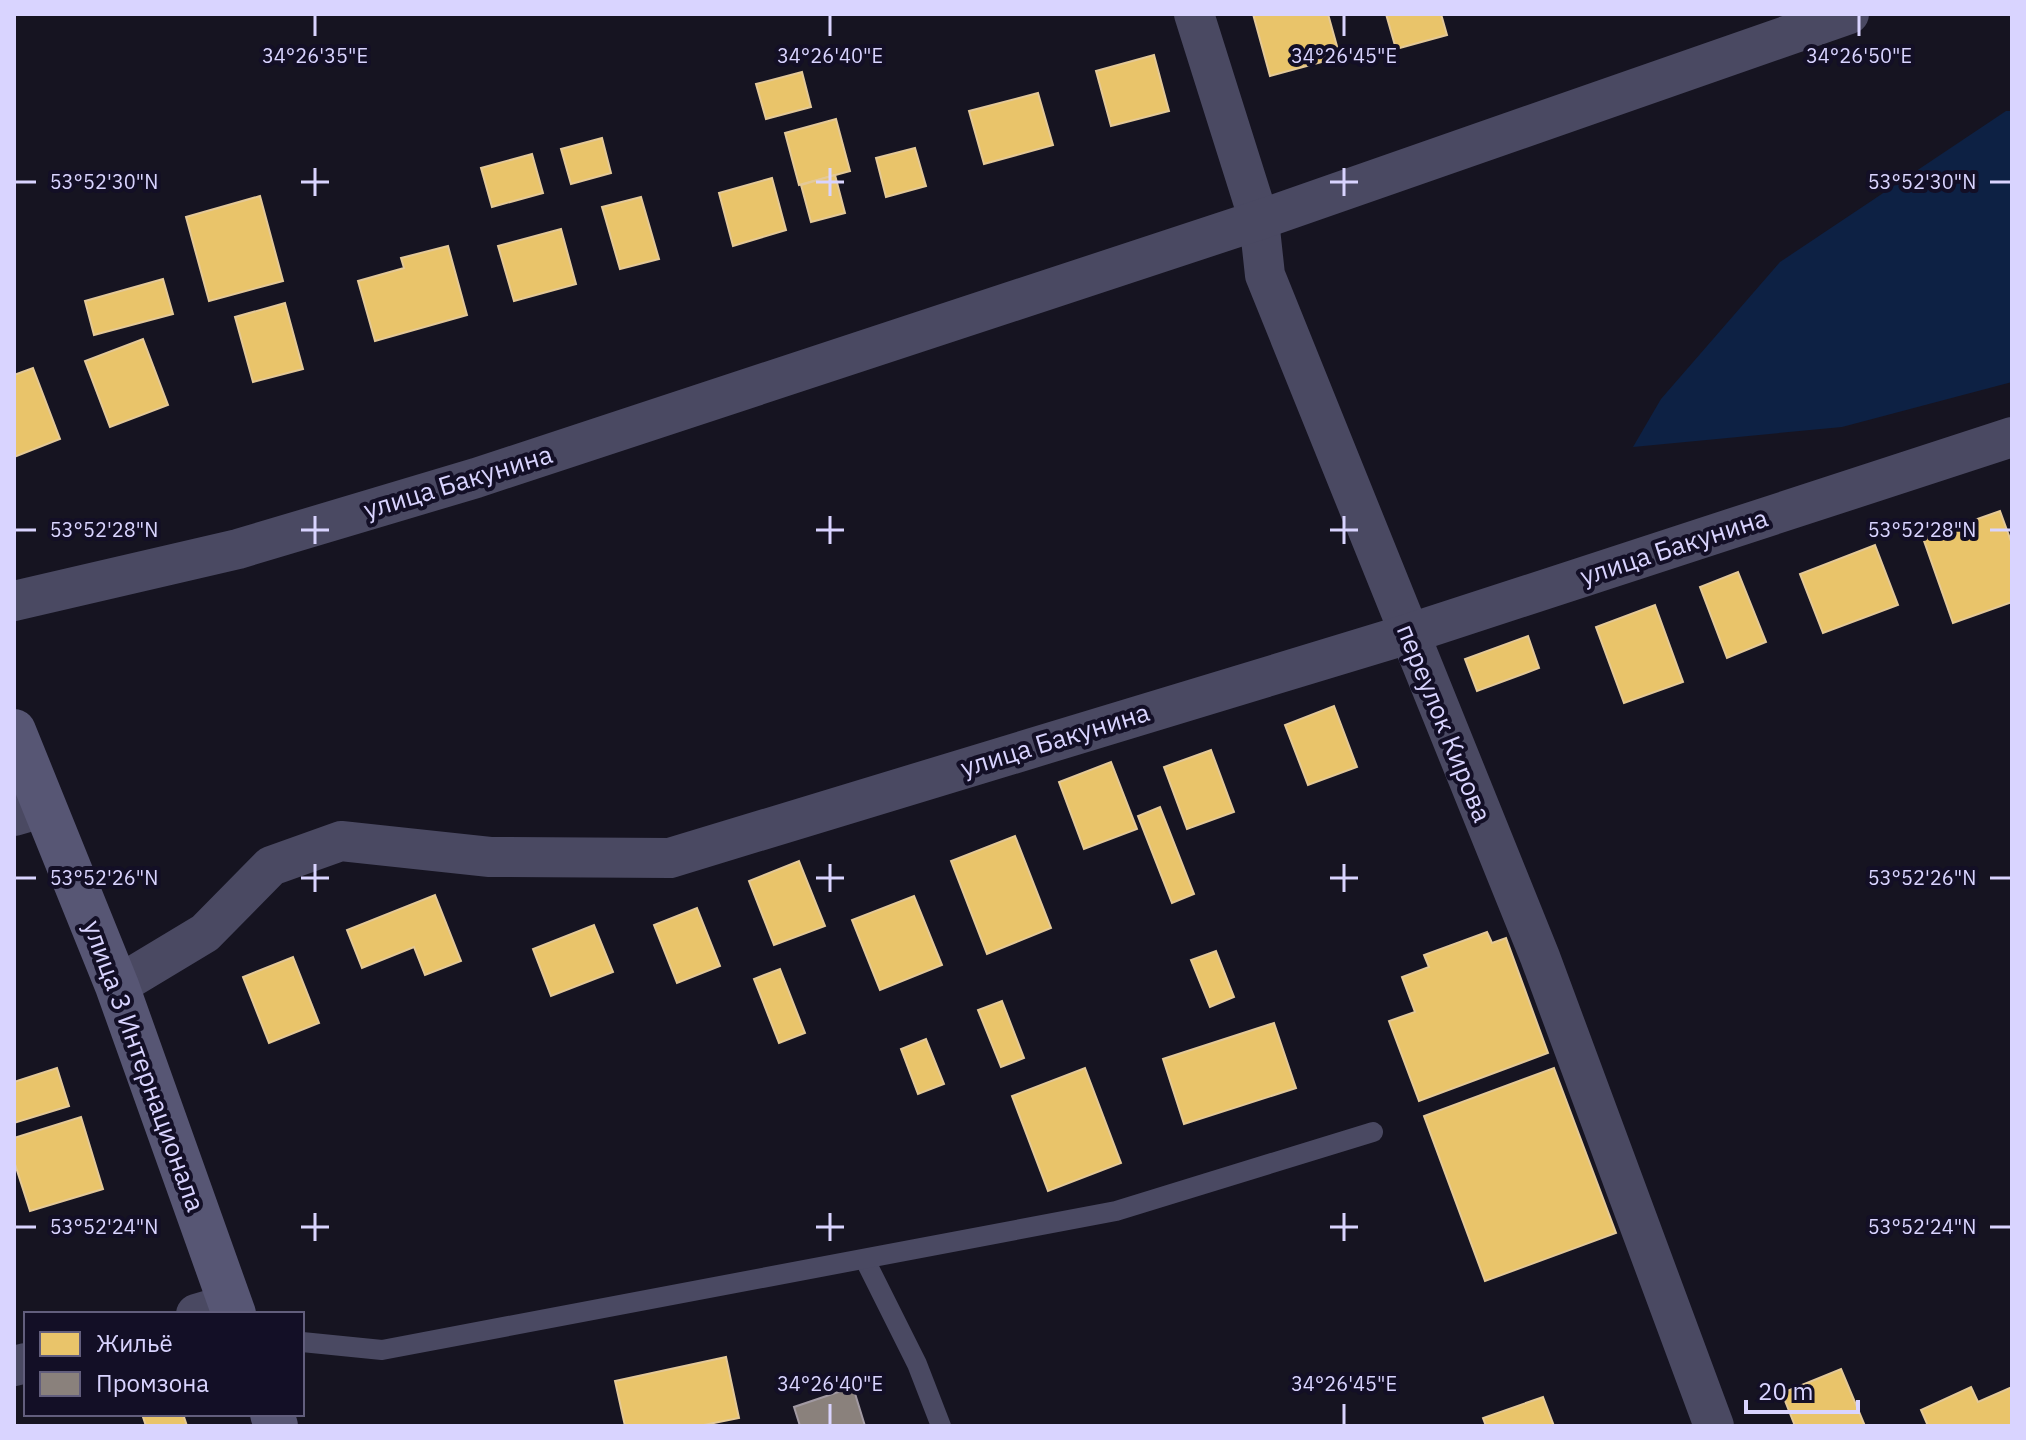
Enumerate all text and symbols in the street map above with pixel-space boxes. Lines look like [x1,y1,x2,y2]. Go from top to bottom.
text: 34°26'35"E [262,42,368,69]
text: 34°26'40"E [777,42,883,69]
text: 34°26'45"E [1291,42,1397,69]
text: 34°26'50"E [1806,42,1912,69]
text: 53°52'30"N [50,168,158,195]
text: 53°52'30"N [1868,168,1976,195]
street label: улица Бакунина [359,436,556,526]
street label: улица Бакунина [1575,500,1772,592]
text: 53°52'28"N [50,516,158,543]
text: 53°52'28"N [1868,516,1976,543]
street label: переулок Кирова [1390,619,1500,827]
street label: улица Бакунина [956,694,1153,784]
text: 53°52'26"N [50,864,158,891]
text: 53°52'26"N [1868,864,1976,891]
street label: улица 3 Интернационала [76,915,214,1216]
text: 53°52'24"N [50,1213,158,1240]
text: 53°52'24"N [1868,1213,1976,1240]
legend [24,1312,304,1416]
text: Жильё [96,1327,173,1359]
scale bar [1746,1364,1858,1414]
text: Промзона [96,1367,209,1399]
text: 34°26'40"E [777,1370,883,1397]
text: 34°26'45"E [1291,1370,1397,1397]
text: 20 m [1758,1375,1813,1407]

